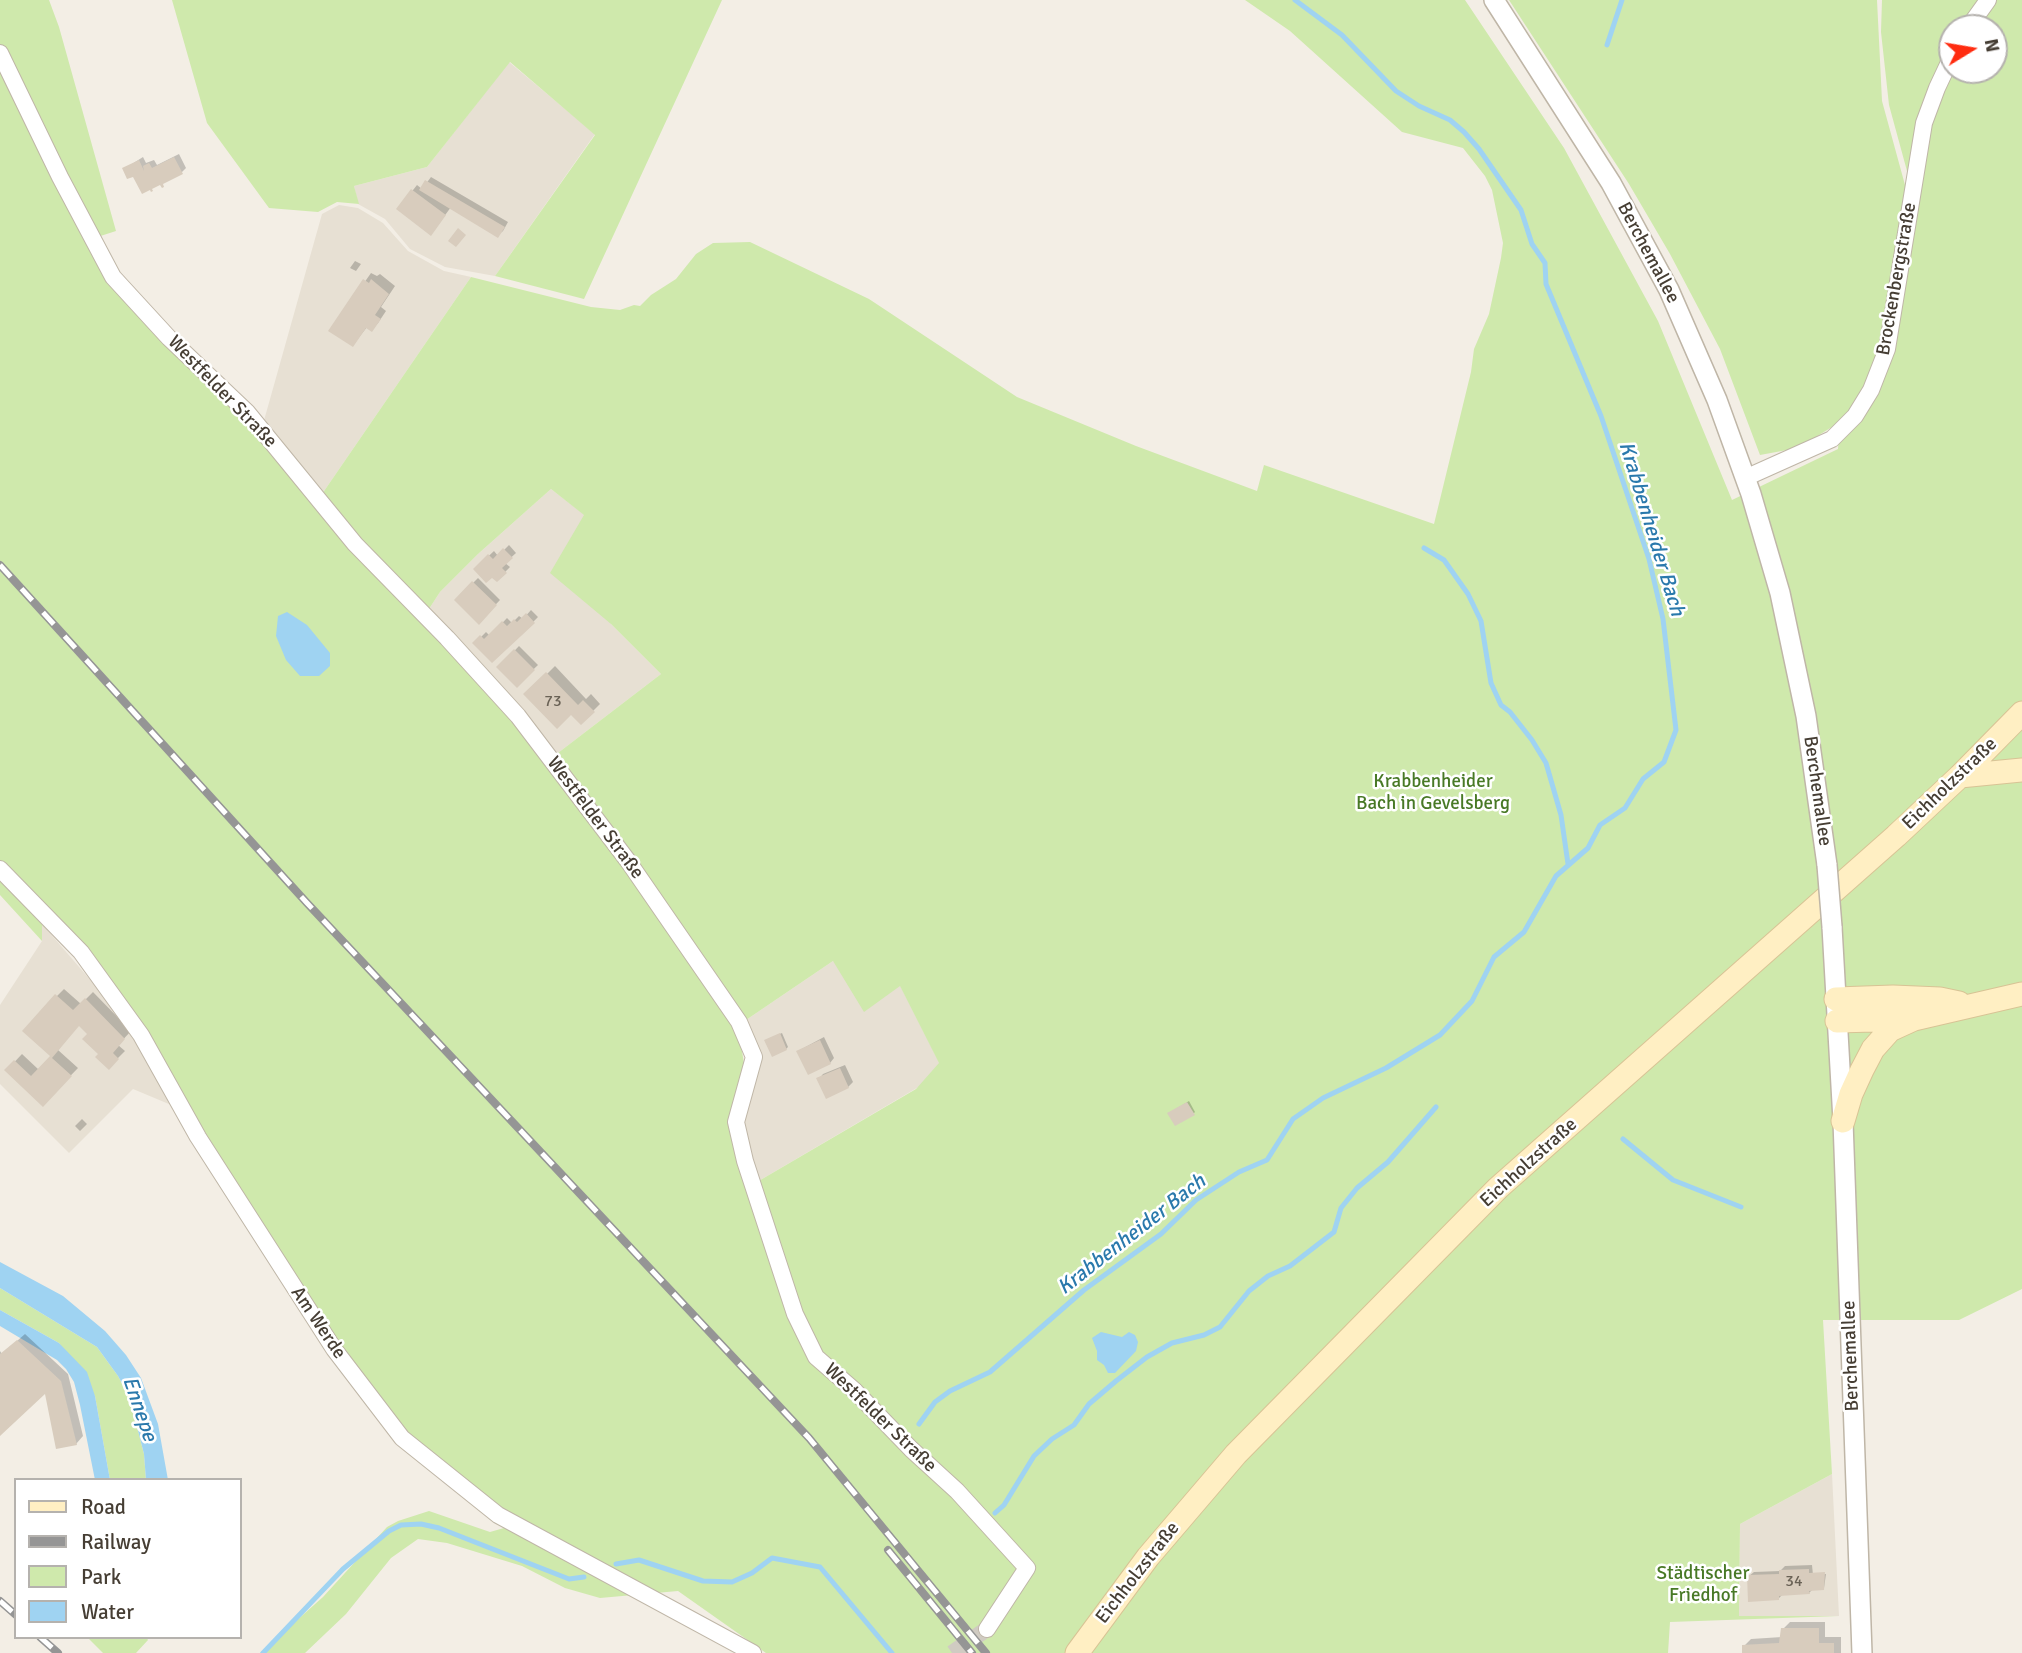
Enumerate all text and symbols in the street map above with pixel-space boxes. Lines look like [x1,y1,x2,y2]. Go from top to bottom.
north arrow [1938,14,2008,84]
text: N [1979,37,2005,54]
street label: Berchemallee [1612,199,1684,307]
street label: Brockenbergstraße [1872,201,1922,357]
street label: Westfelder Straße [163,331,281,453]
water label: Krabbenheider Bach [1612,439,1690,619]
house number: 73 [544,692,562,712]
street label: Eichholzstraße [1898,733,2002,835]
street label: Berchemallee [1798,734,1836,848]
street label: Westfelder Straße [542,752,648,884]
park label: Krabbenheider Bach in Gevelsberg [1356,771,1510,815]
street label: Eichholzstraße [1476,1113,1582,1213]
water label: Krabbenheider Bach [1053,1169,1211,1301]
street label: Am Werde [286,1283,350,1363]
street label: Berchemallee [1838,1300,1864,1412]
street label: Westfelder Straße [819,1359,941,1477]
water label: Ennepe [116,1373,162,1445]
legend [14,1478,242,1639]
text: Road [81,1494,126,1520]
street label: Eichholzstraße [1091,1518,1185,1628]
text: Railway [81,1529,151,1555]
park label: Städtischer Friedhof [1657,1563,1749,1607]
text: Park [81,1564,121,1590]
house number: 34 [1785,1572,1803,1592]
text: Water [81,1599,134,1625]

